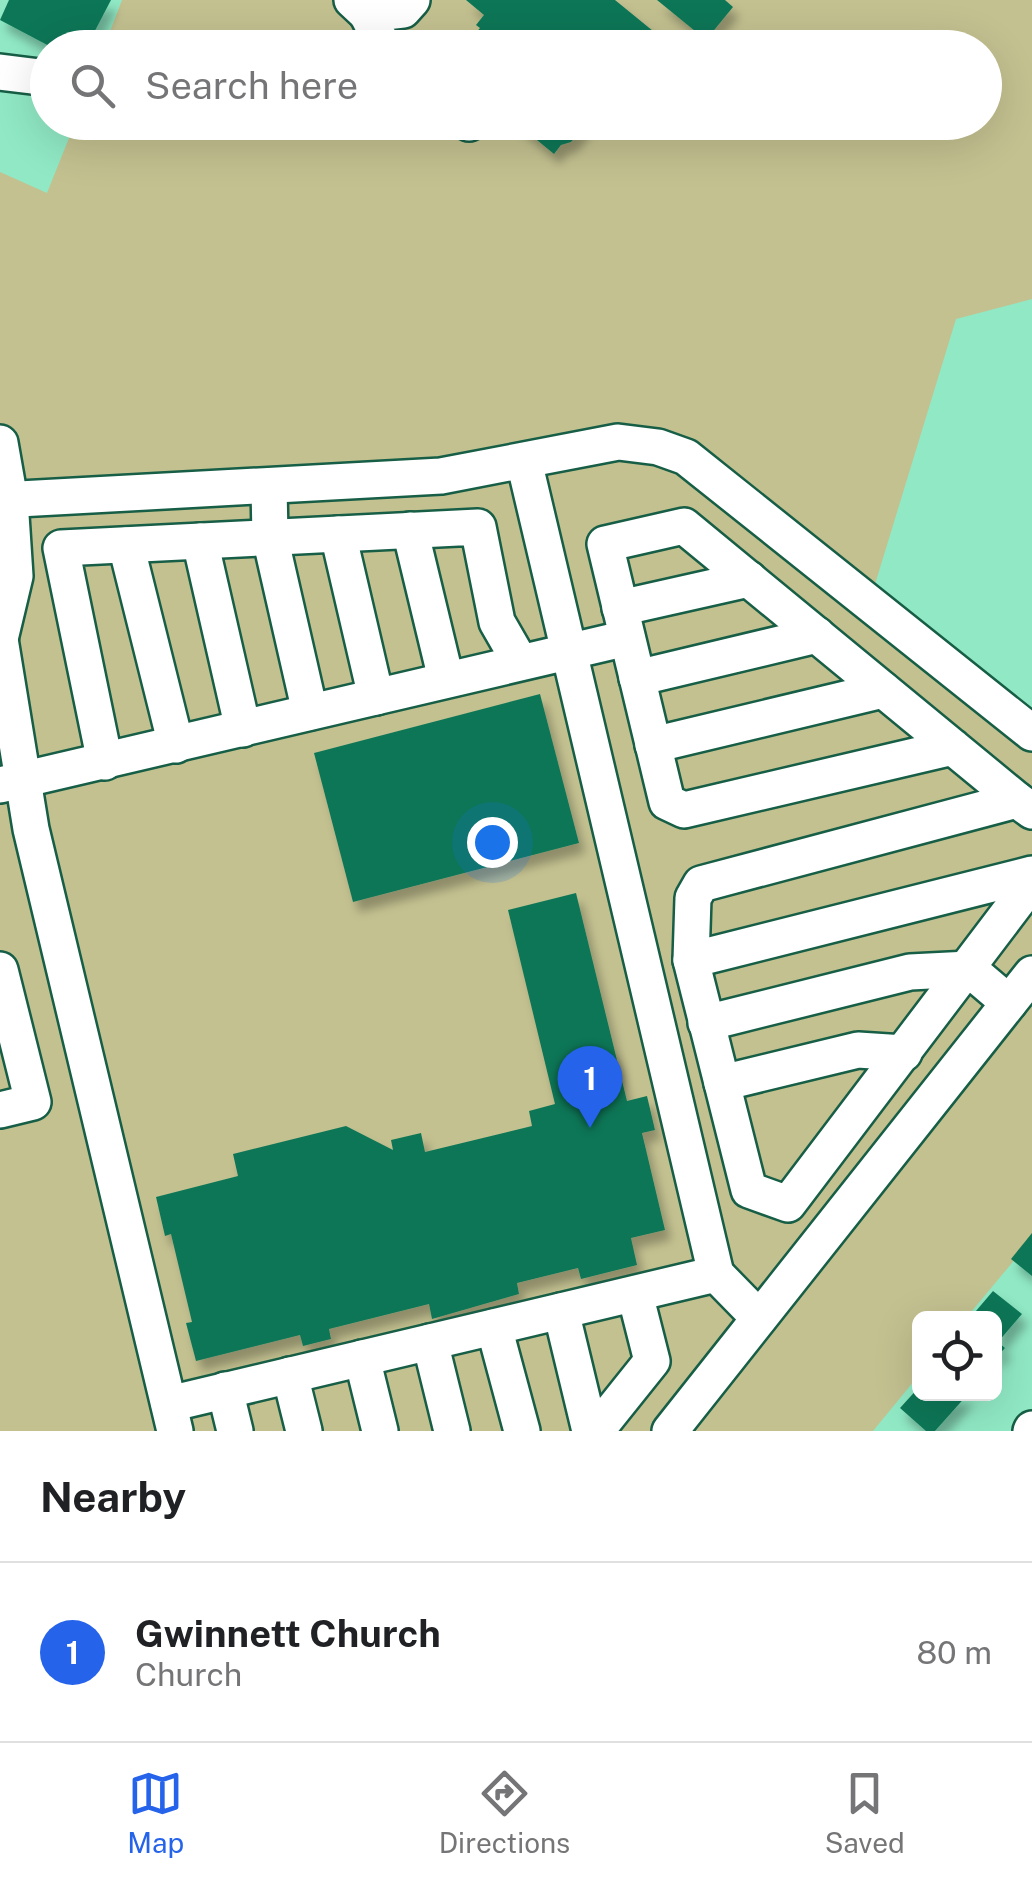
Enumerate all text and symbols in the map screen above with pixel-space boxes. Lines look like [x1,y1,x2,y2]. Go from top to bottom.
search box [30,30,1002,140]
icon: search [65,58,120,113]
text: Search here [145,63,358,108]
your location [467,817,518,868]
pin: 1 [558,1046,622,1128]
map controls [912,1311,1002,1401]
button: locate [912,1311,1002,1401]
text: Nearby [40,1472,186,1521]
text: Gwinnett Church [135,1611,441,1656]
text: 1 [66,1634,79,1671]
text: 80 m [916,1634,992,1671]
text: Church [135,1656,242,1693]
tab: Map [127,1766,184,1859]
tab: Directions [439,1766,570,1859]
tab: Saved [825,1766,905,1859]

